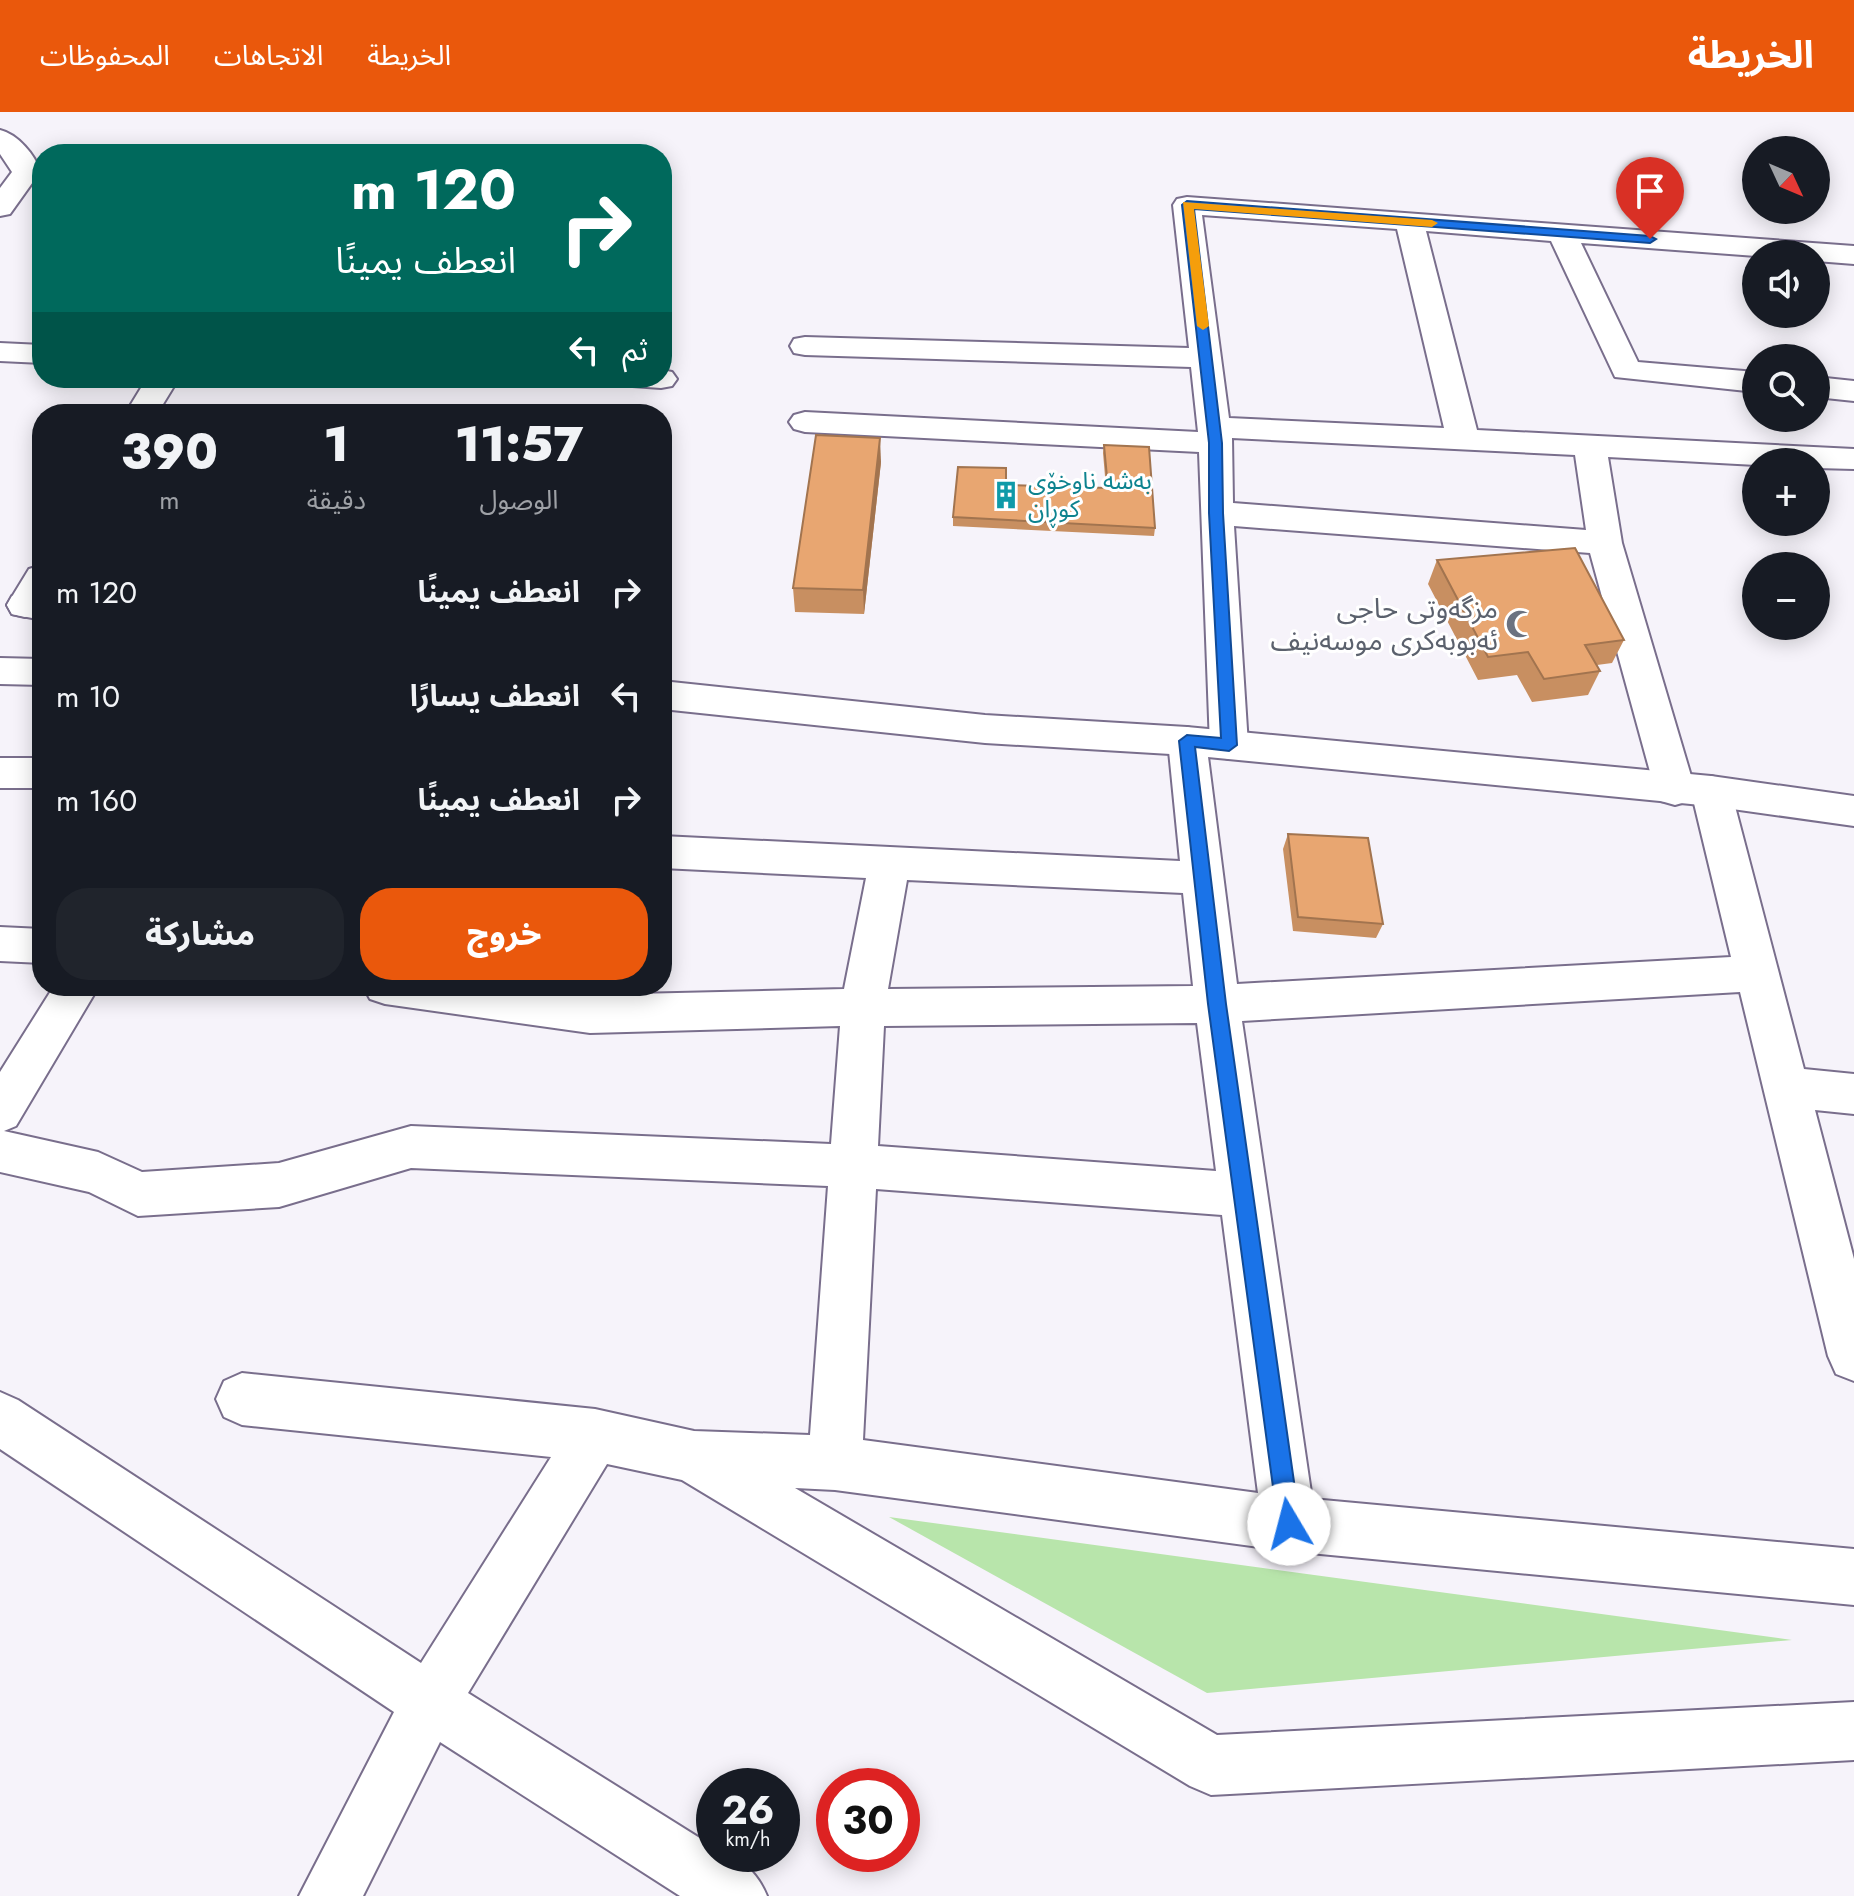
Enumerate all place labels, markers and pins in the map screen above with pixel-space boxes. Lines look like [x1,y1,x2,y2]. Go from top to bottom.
pin [1616,157,1684,239]
place label: بەشە ناوخۆی کوڕان [1028,463,1152,529]
building icon: بەشە ناوخۆی کوڕان [991,480,1021,510]
place label: مزگەوتی حاجی ئەبوبەکری موسەنیف [1270,588,1498,661]
mosque icon: مزگەوتی حاجی ئەبوبەکری موسەنیف [1505,609,1535,639]

